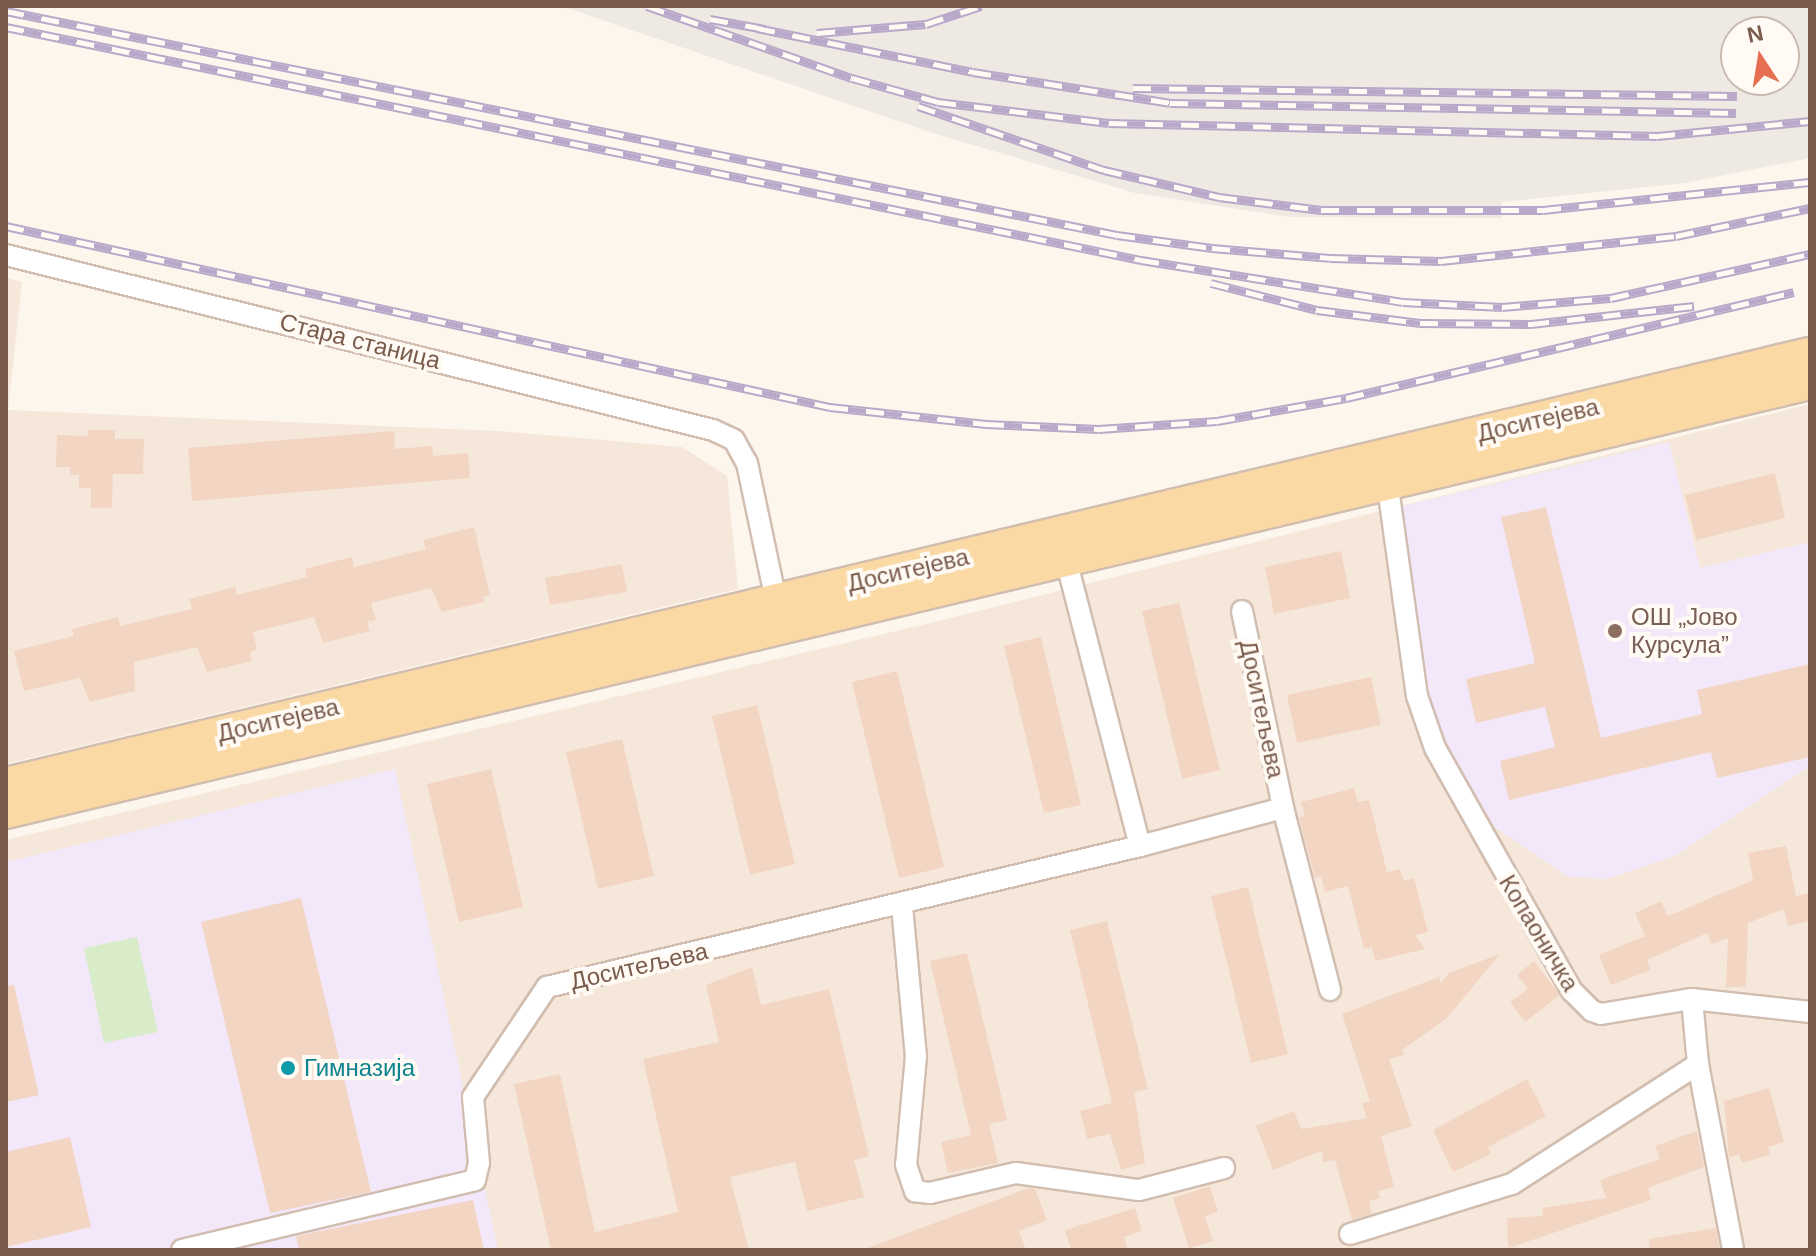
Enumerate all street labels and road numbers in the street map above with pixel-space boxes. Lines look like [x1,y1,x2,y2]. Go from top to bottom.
street label: Стара станица [277,307,443,375]
street label: Доситејева [1474,392,1602,448]
street label: Доситејева [844,542,972,598]
street label: Доситељева [1233,637,1291,781]
street label: Доситејева [214,692,342,748]
street label: Копаоничка [1493,870,1585,996]
street label: Доситељева [567,936,711,996]

